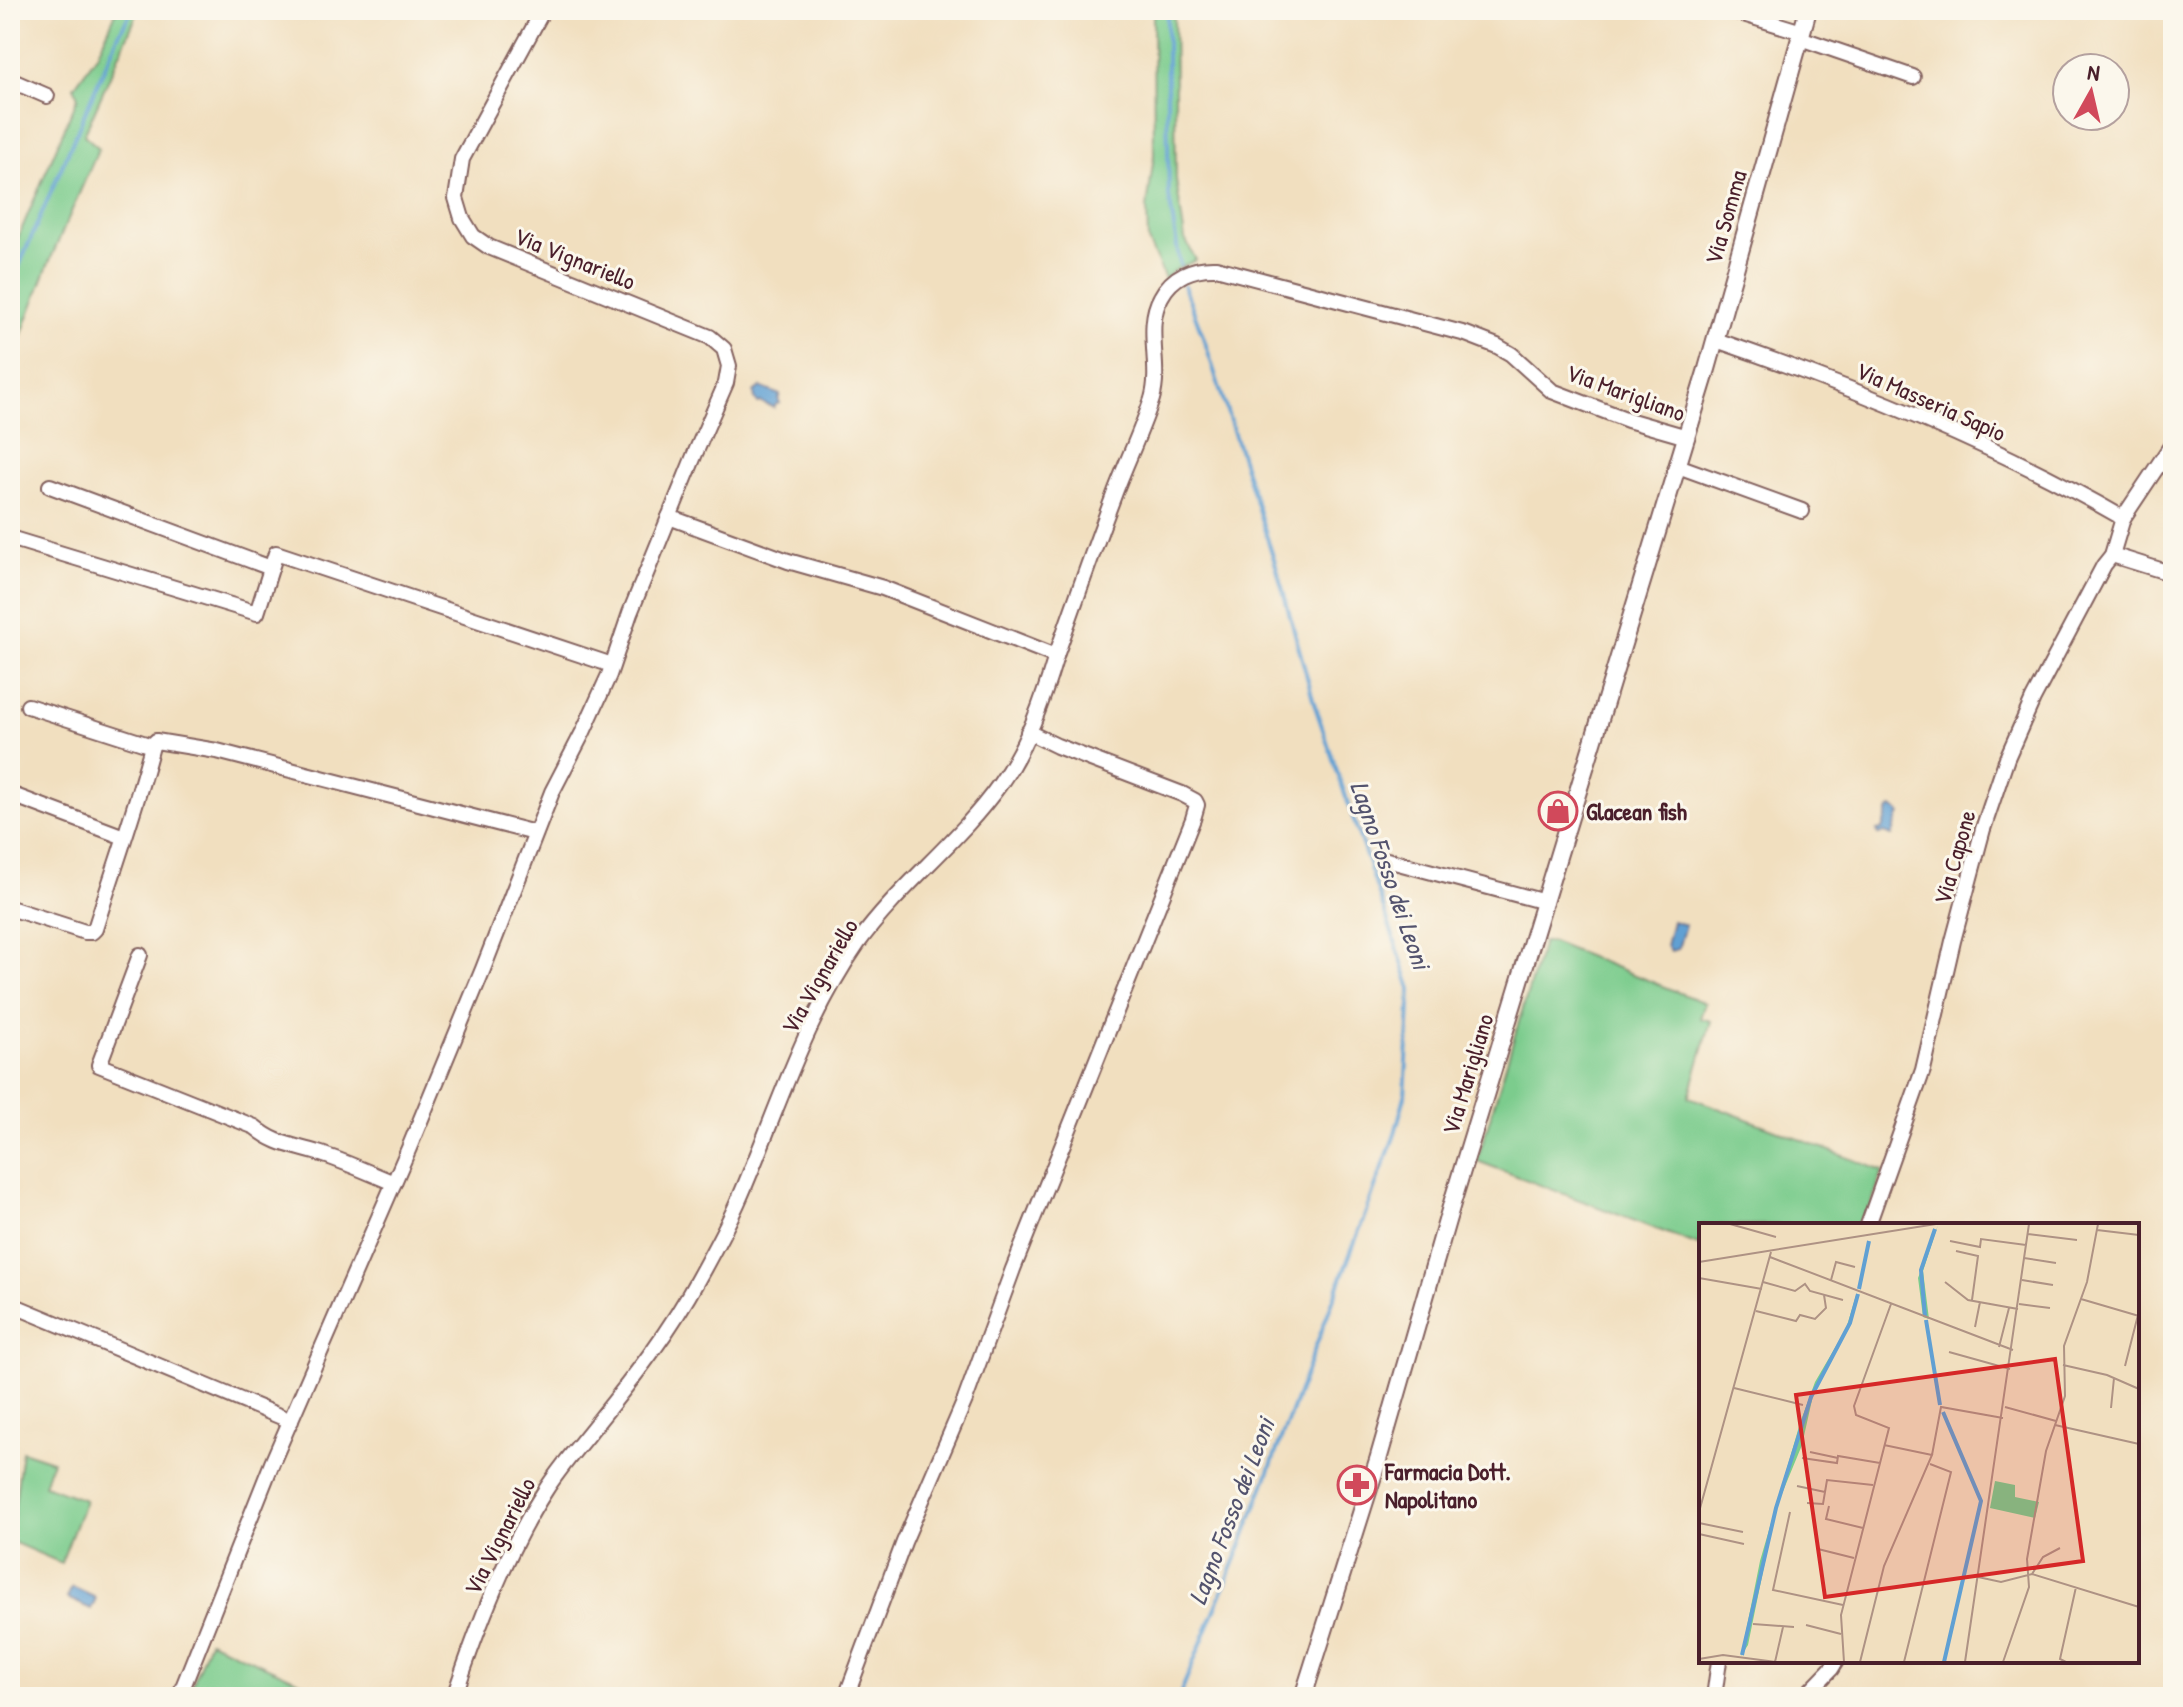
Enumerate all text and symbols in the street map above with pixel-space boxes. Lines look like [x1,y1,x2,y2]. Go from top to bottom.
north arrow [2051,52,2131,132]
text: N [2086,57,2102,88]
street label: Via Somma [1696,166,1754,268]
street label: Via Vignariello [510,219,641,297]
street label: Via Masseria Sapio [1851,354,2011,448]
street label: Via Marigliano [1562,356,1690,428]
water label: Lagno Fosso dei Leoni [1341,776,1440,976]
shop icon: Glacean fish [1537,790,1579,832]
place label: Glacean fish [1586,795,1687,827]
street label: Via Capone [1925,806,1983,908]
street label: Via Vignariello [773,912,865,1039]
street label: Via Marigliano [1434,1009,1501,1138]
inset map [1699,1223,2139,1663]
water label: Lagno Fosso dei Leoni [1179,1411,1284,1609]
place label: Farmacia Dott. Napolitano [1384,1455,1511,1516]
pharmacy icon: Farmacia Dott. Napolitano [1336,1464,1378,1506]
street label: Via Vignariello [456,1472,542,1600]

